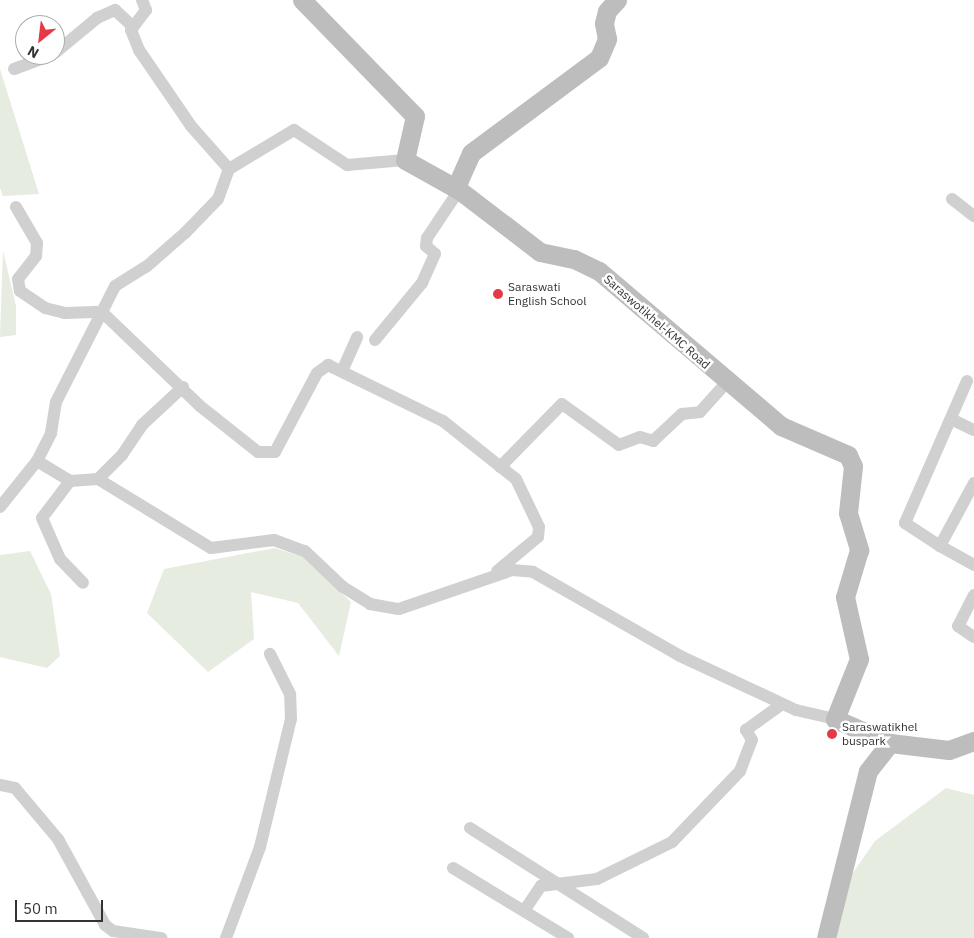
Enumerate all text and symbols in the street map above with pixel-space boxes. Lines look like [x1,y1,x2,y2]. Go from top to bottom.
north arrow [15,15,65,65]
text: N [24,42,42,63]
street label: Saraswotikhel-KMC Road [601,272,713,372]
place label: Saraswati English School [508,280,586,308]
marker: Saraswati English School [492,288,504,300]
place label: Saraswatikhel buspark [842,720,918,748]
marker: Saraswatikhel buspark [826,728,838,740]
scale bar [18,890,105,922]
text: 50 m [23,899,58,918]

